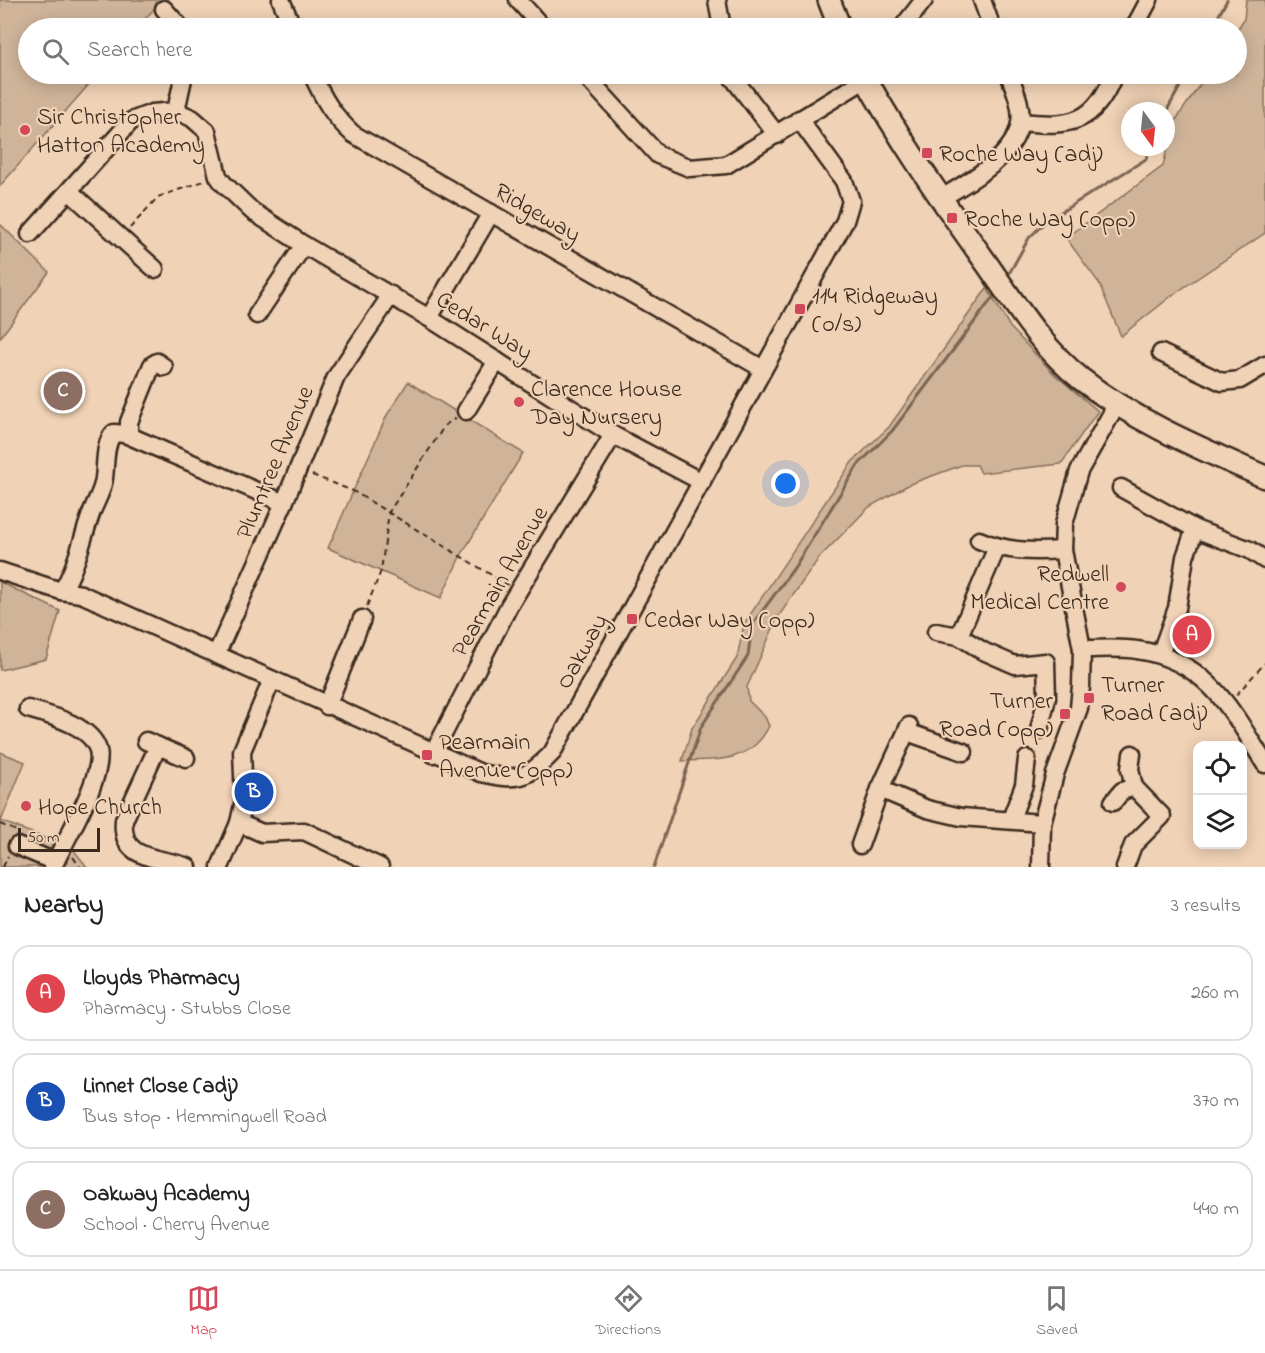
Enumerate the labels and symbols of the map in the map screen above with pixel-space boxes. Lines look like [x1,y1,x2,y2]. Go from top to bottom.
place label: Sir Christopher Hatton Academy [37,101,205,165]
north arrow [1121,102,1175,156]
marker: Sir Christopher Hatton Academy [18,123,32,137]
place label: Roche Way (adj) [939,138,1103,174]
marker: Roche Way (adj) [920,146,934,160]
street label: Ridgeway [486,175,587,254]
place label: Roche Way (opp) [964,203,1135,239]
marker: Roche Way (opp) [945,211,959,225]
place label: 114 Ridgeway (o/s) [812,280,938,343]
street label: Cedar Way [428,283,539,372]
marker: 114 Ridgeway (o/s) [793,302,807,316]
pin: C [44,368,82,414]
place label: Clarence House Day Nursery [530,373,682,437]
street label: Plumtree Avenue [228,381,324,545]
marker: Clarence House Day Nursery [512,395,526,409]
your location [771,469,800,498]
street label: Pearmain Avenue [444,500,559,664]
place label: Redwell Medical Centre [970,558,1109,621]
marker: Redwell Medical Centre [1114,580,1128,594]
place label: Cedar Way (opp) [644,604,814,640]
street label: Oakway [548,608,619,697]
marker: Cedar Way (opp) [625,612,639,626]
pin: A [1172,612,1212,658]
place label: Turner Road (adj) [1101,669,1208,732]
place label: Turner Road (opp) [939,685,1054,748]
marker: Turner Road (adj) [1082,691,1096,705]
marker: Turner Road (opp) [1058,707,1072,721]
place label: Pearmain Avenue (opp) [439,726,573,789]
marker: Pearmain Avenue (opp) [420,748,434,762]
pin: B [234,770,274,814]
place label: Hope Church [38,791,162,826]
marker: Hope Church [19,799,33,813]
scale bar [18,825,100,852]

